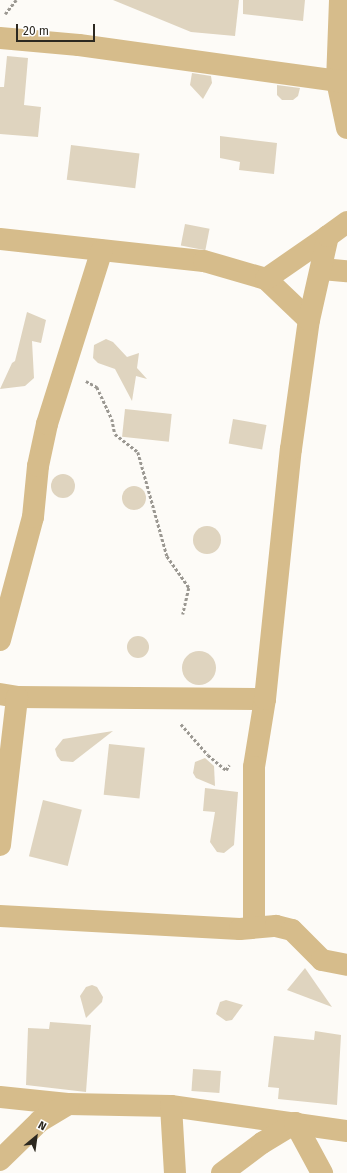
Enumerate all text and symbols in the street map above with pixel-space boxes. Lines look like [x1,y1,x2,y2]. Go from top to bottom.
scale bar [18,16,97,42]
text: 20 m [23,24,49,38]
north arrow [16,1117,56,1157]
text: N [36,1119,48,1134]

